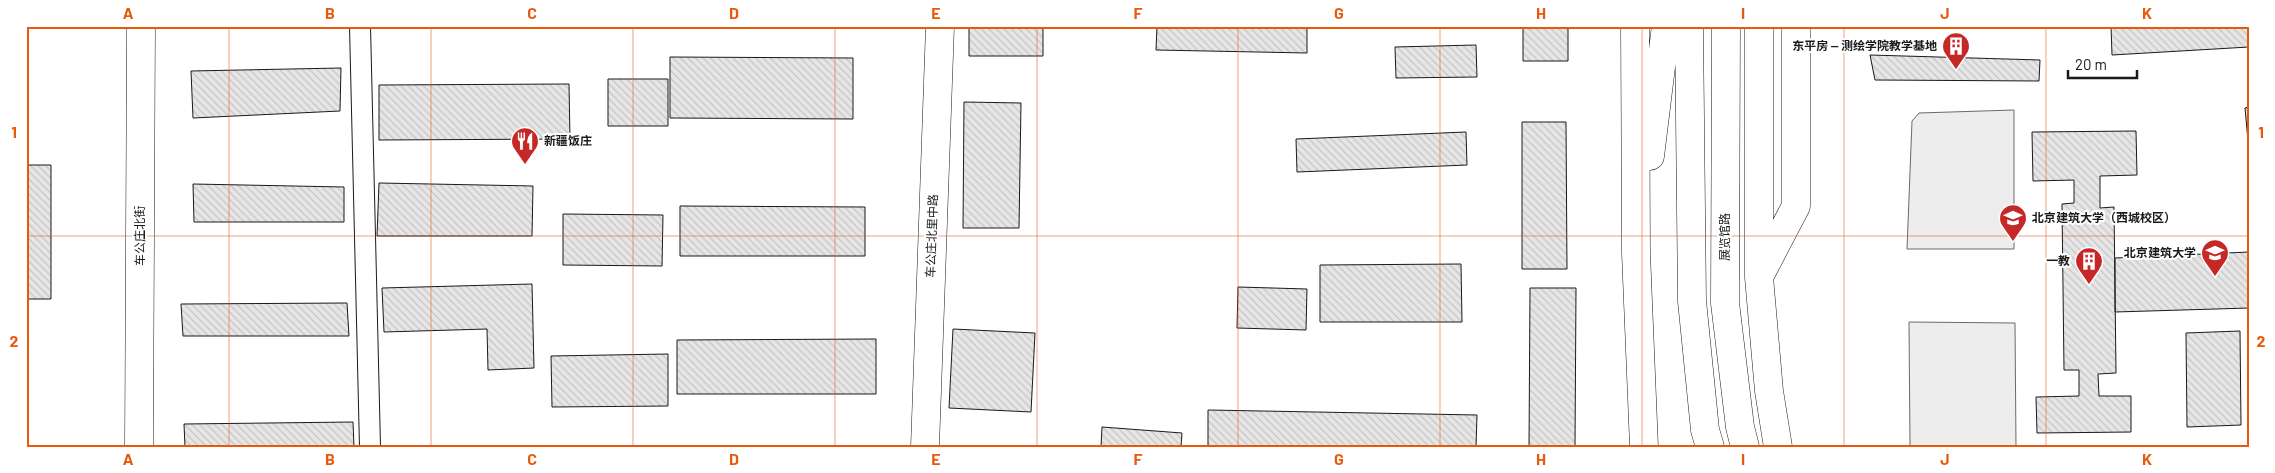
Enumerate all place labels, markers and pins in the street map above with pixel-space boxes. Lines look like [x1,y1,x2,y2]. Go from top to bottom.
building icon: 东平房 -- 测绘学院教学基地 [1941,31,1971,70]
place label: 东平房 -- 测绘学院教学基地 [1792,38,1937,52]
restaurant icon: 新疆饭庄 [510,126,540,165]
place label: 新疆饭庄 [544,133,592,147]
school or university icon: 北京建筑大学（西城校区） [1998,203,2028,242]
place label: 北京建筑大学（西城校区） [2032,210,2176,224]
school or university icon: 北京建筑大学 [2200,238,2230,277]
place label: 北京建筑大学 [2124,245,2196,259]
building icon: 一教 [2074,246,2104,285]
place label: 一教 [2046,253,2070,267]

